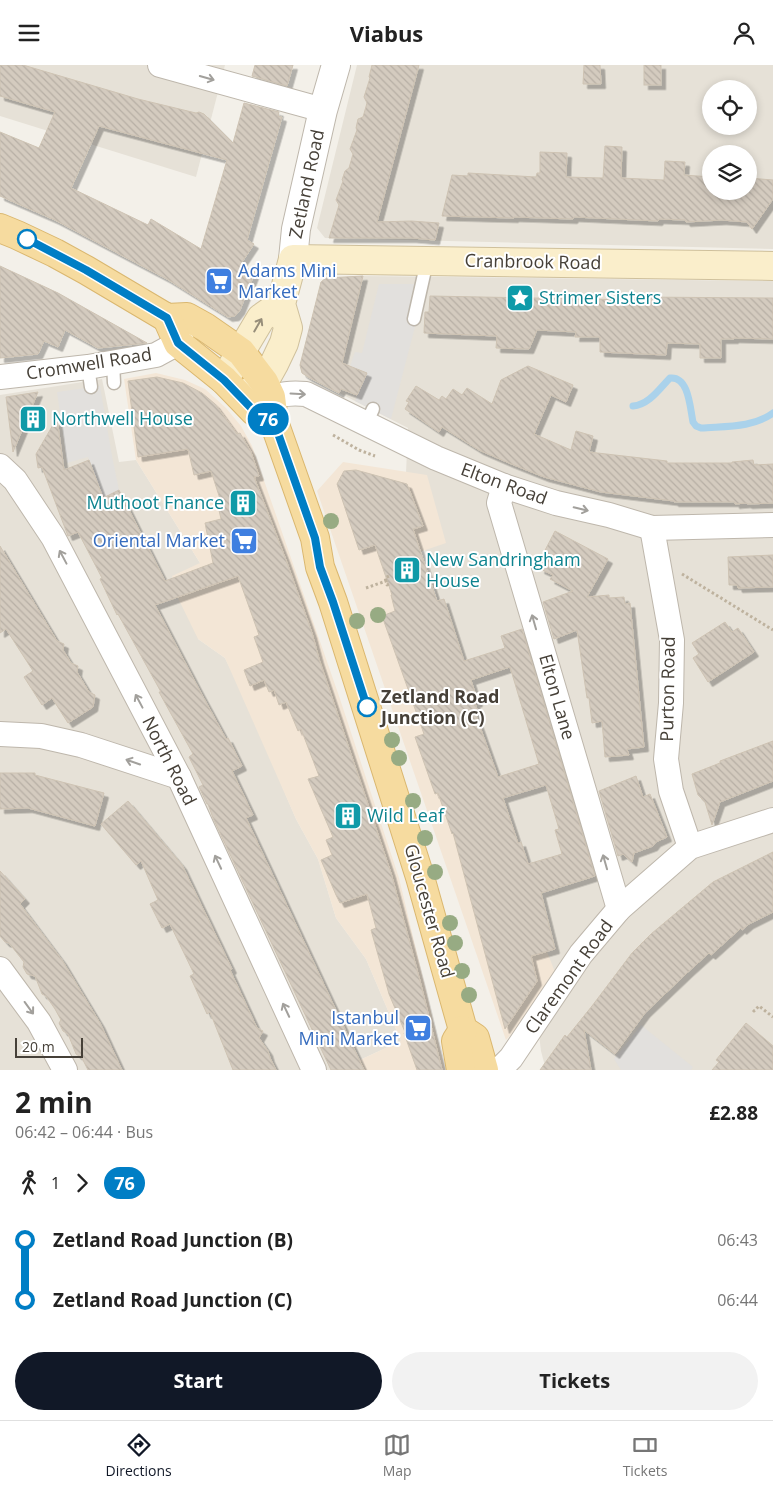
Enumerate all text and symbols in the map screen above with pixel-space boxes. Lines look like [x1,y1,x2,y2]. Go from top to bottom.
text: Viabus [350,18,423,48]
icon: menu [15,19,43,47]
icon: person [730,19,758,47]
one-way arrow [199,74,215,84]
map controls [702,80,757,200]
button: locate [702,80,757,135]
street label: Zetland Road [283,127,329,241]
button: layers [702,145,757,200]
unlabelled marker [17,229,37,249]
street label: Cranbrook Road [464,248,602,274]
place label: Adams Mini Market [238,258,337,303]
supermarket icon: Adams Mini Market [204,266,234,296]
place icon: Strimer Sisters [505,283,535,313]
place label: Strimer Sisters [539,285,661,309]
one-way arrow [253,318,263,332]
street label: Cromwell Road [24,341,153,385]
one-way arrow [289,389,305,398]
line badge: 76 [246,403,290,435]
building icon: Northwell House [18,404,48,434]
place label: Northwell House [52,406,193,430]
text: 76 [258,407,278,431]
street label: Elton Road [458,456,551,510]
building icon: Muthoot Fnance [228,488,258,518]
place label: Muthoot Fnance [86,490,224,514]
one-way arrow [572,505,588,514]
supermarket icon: Oriental Market [229,526,259,556]
place label: Oriental Market [93,528,225,552]
place label: New Sandringham House [426,547,581,592]
one-way arrow [58,550,68,565]
building icon: New Sandringham House [392,555,422,585]
one-way arrow [529,615,539,631]
street label: Purton Road [654,636,680,742]
street label: Elton Lane [534,651,582,742]
place label: Zetland Road Junction (C) [379,684,499,729]
one-way arrow [134,693,144,708]
marker: Zetland Road Junction (C) [357,697,377,717]
street label: North Road [137,712,203,809]
one-way arrow [126,757,141,766]
building icon: Wild Leaf [333,801,363,831]
place label: Wild Leaf [367,803,445,827]
street label: Gloucester Road [399,841,461,981]
one-way arrow [600,854,610,870]
one-way arrow [213,855,223,870]
street label: Claremont Road [519,914,618,1038]
one-way arrow [24,1001,34,1015]
one-way arrow [281,1003,291,1018]
place label: Istanbul Mini Market [298,1005,399,1050]
supermarket icon: Istanbul Mini Market [403,1013,433,1043]
scale bar [15,1035,82,1058]
text: 20 m [22,1037,55,1056]
text: 2 min [15,1083,93,1121]
text: £2.88 [709,1100,758,1126]
text: 06:42 – 06:44 · Bus [15,1121,153,1143]
icon: walk [15,1169,43,1197]
icon: forward [68,1169,96,1197]
text: 76 [114,1171,135,1195]
text: 1 [51,1172,60,1194]
text: Zetland Road Junction (B) [53,1227,293,1253]
text: 06:43 [717,1229,758,1251]
text: Zetland Road Junction (C) [53,1287,292,1313]
text: 06:44 [717,1289,758,1311]
button: Start [15,1352,382,1410]
button: Tickets [392,1352,758,1410]
tab: Directions [106,1431,172,1480]
tab: Map [383,1431,412,1480]
tab: Tickets [623,1431,667,1480]

